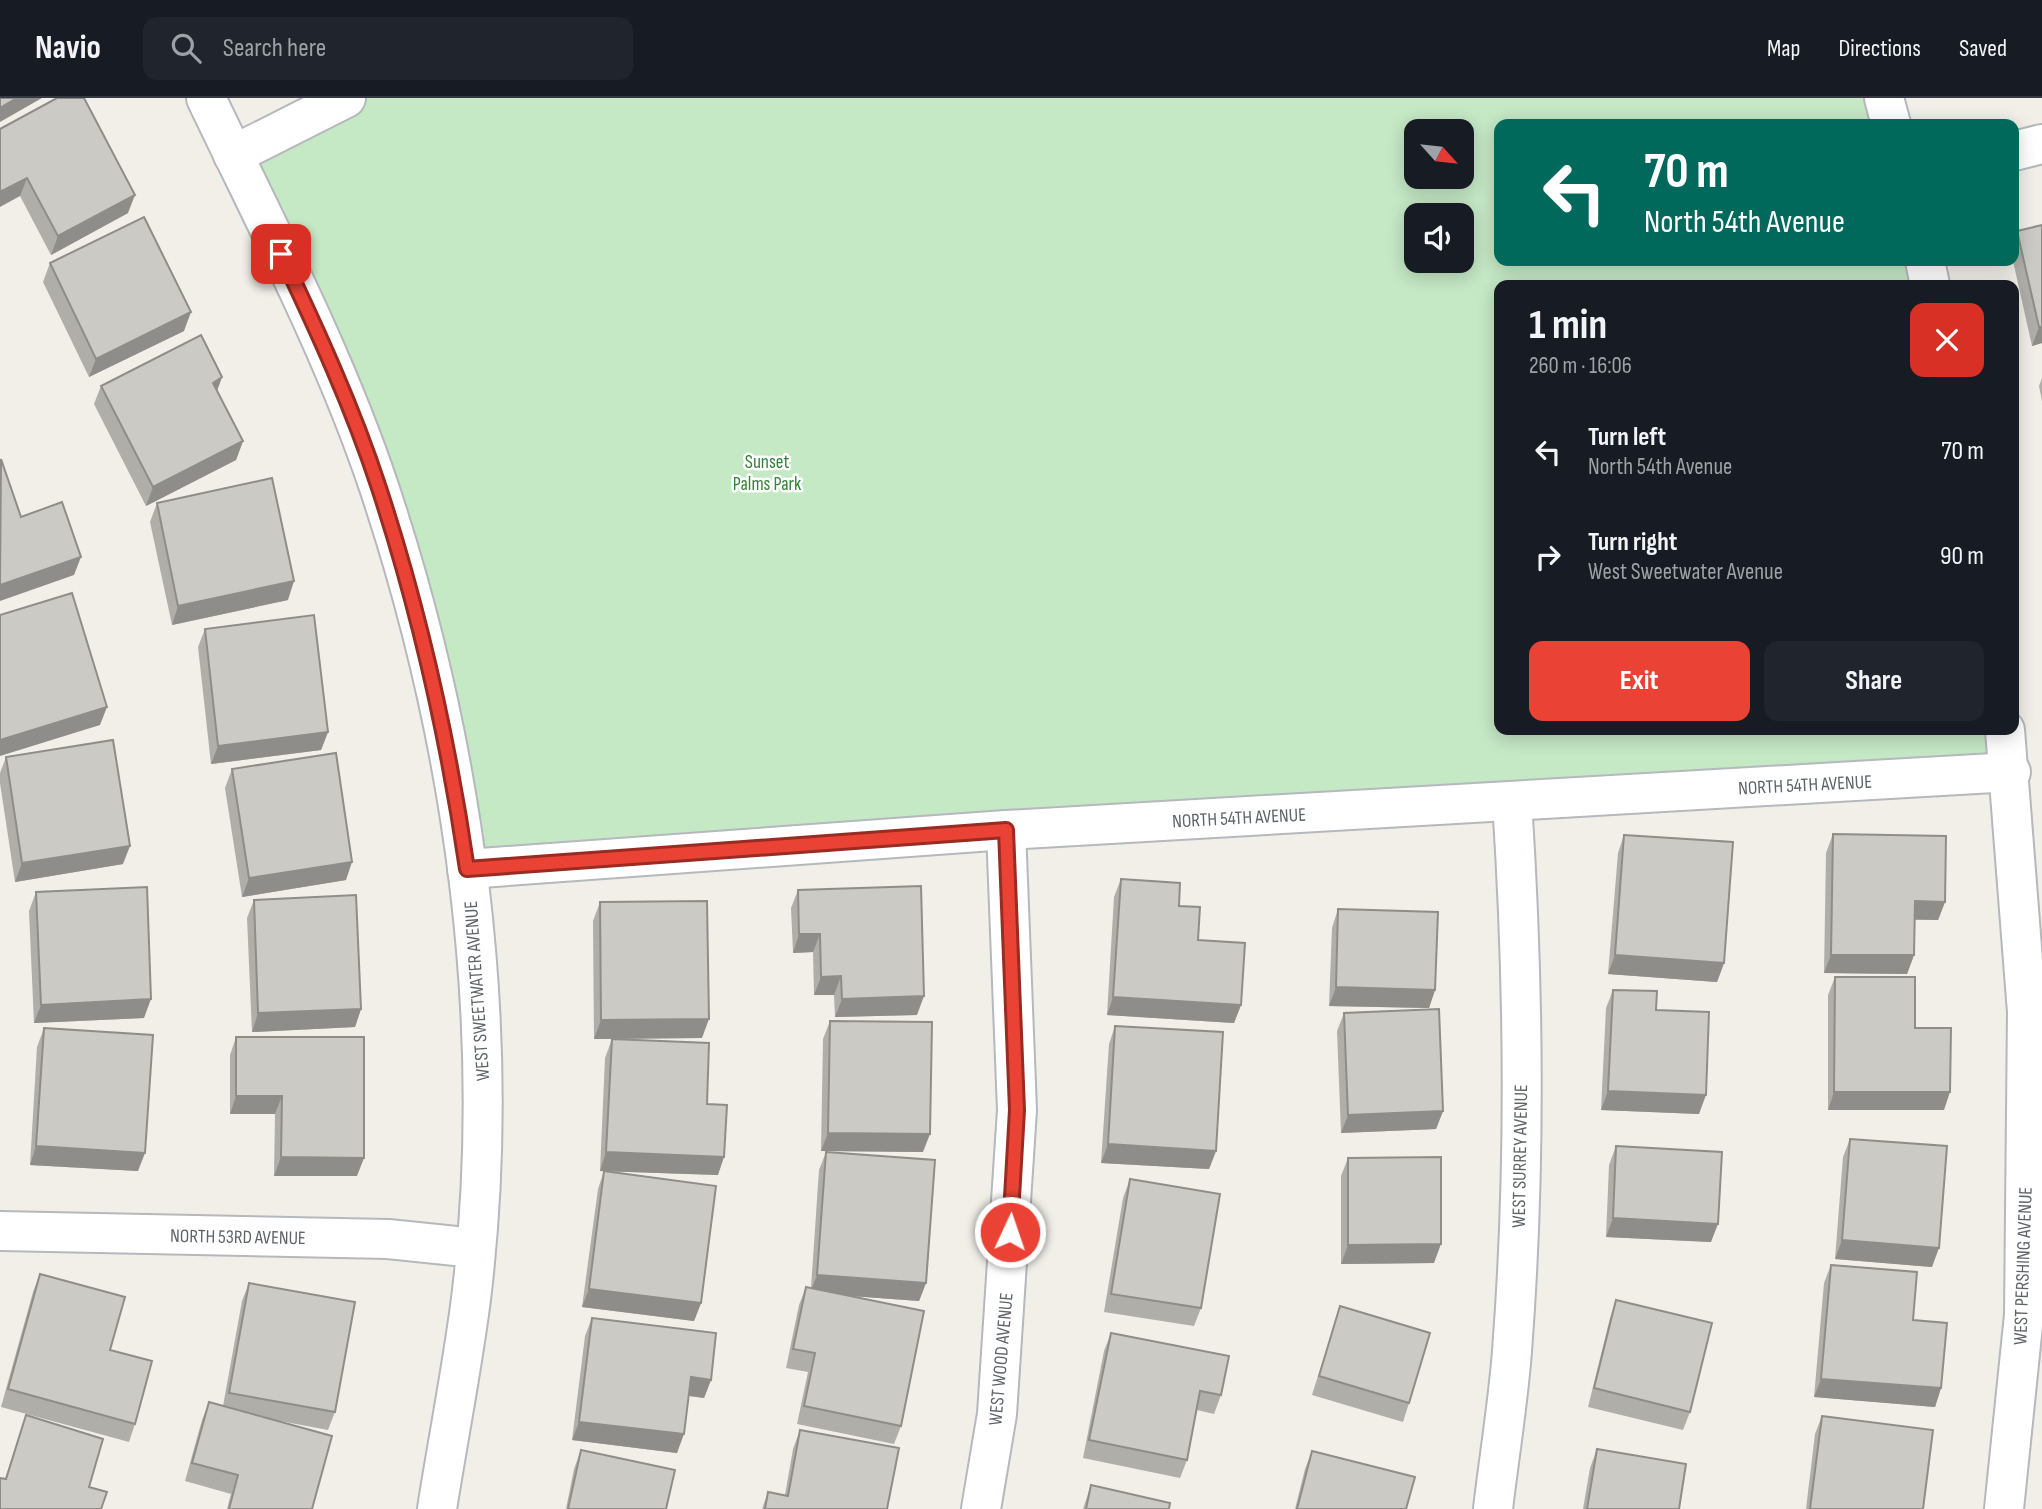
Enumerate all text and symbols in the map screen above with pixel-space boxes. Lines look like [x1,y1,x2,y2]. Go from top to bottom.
search box [143,17,633,80]
text: Navio [35,28,101,68]
icon: search [167,29,205,67]
text: Search here [223,33,326,64]
text: Map [1767,34,1800,63]
text: Directions [1838,34,1921,63]
text: Saved [1959,34,2007,63]
north arrow [1404,119,1474,189]
map controls [1404,119,1474,273]
text: 70 m [1644,143,1729,202]
icon: left [1529,147,1620,238]
button: sound [1404,203,1474,273]
text: North 54th Avenue [1644,203,1845,242]
pin [251,224,311,284]
icon: arrive [262,235,300,273]
text: 1 min [1529,300,1607,351]
button: close [1910,303,1984,377]
text: 260 m · 16:06 [1529,352,1632,380]
text: Turn left [1588,422,1666,453]
icon: left [1529,433,1567,471]
text: 70 m [1941,436,1984,467]
park label: Sunset Palms Park [733,451,802,496]
text: North 54th Avenue [1588,453,1732,481]
text: Turn right [1588,527,1677,558]
icon: right [1529,538,1567,576]
text: 90 m [1940,541,1984,572]
text: West Sweetwater Avenue [1588,558,1783,586]
button: Exit [1529,641,1750,721]
button: Share [1764,641,1984,721]
street label: NORTH 54TH AVENUE [1738,771,1873,800]
street label: NORTH 54TH AVENUE [1172,804,1307,833]
street label: WEST SWEETWATER AVENUE [460,900,495,1082]
street label: WEST SURREY AVENUE [1508,1084,1533,1228]
street label: WEST PERSHING AVENUE [2009,1187,2038,1346]
position arrow [973,1195,1047,1269]
street label: NORTH 53RD AVENUE [170,1225,306,1250]
street label: WEST WOOD AVENUE [984,1292,1019,1426]

